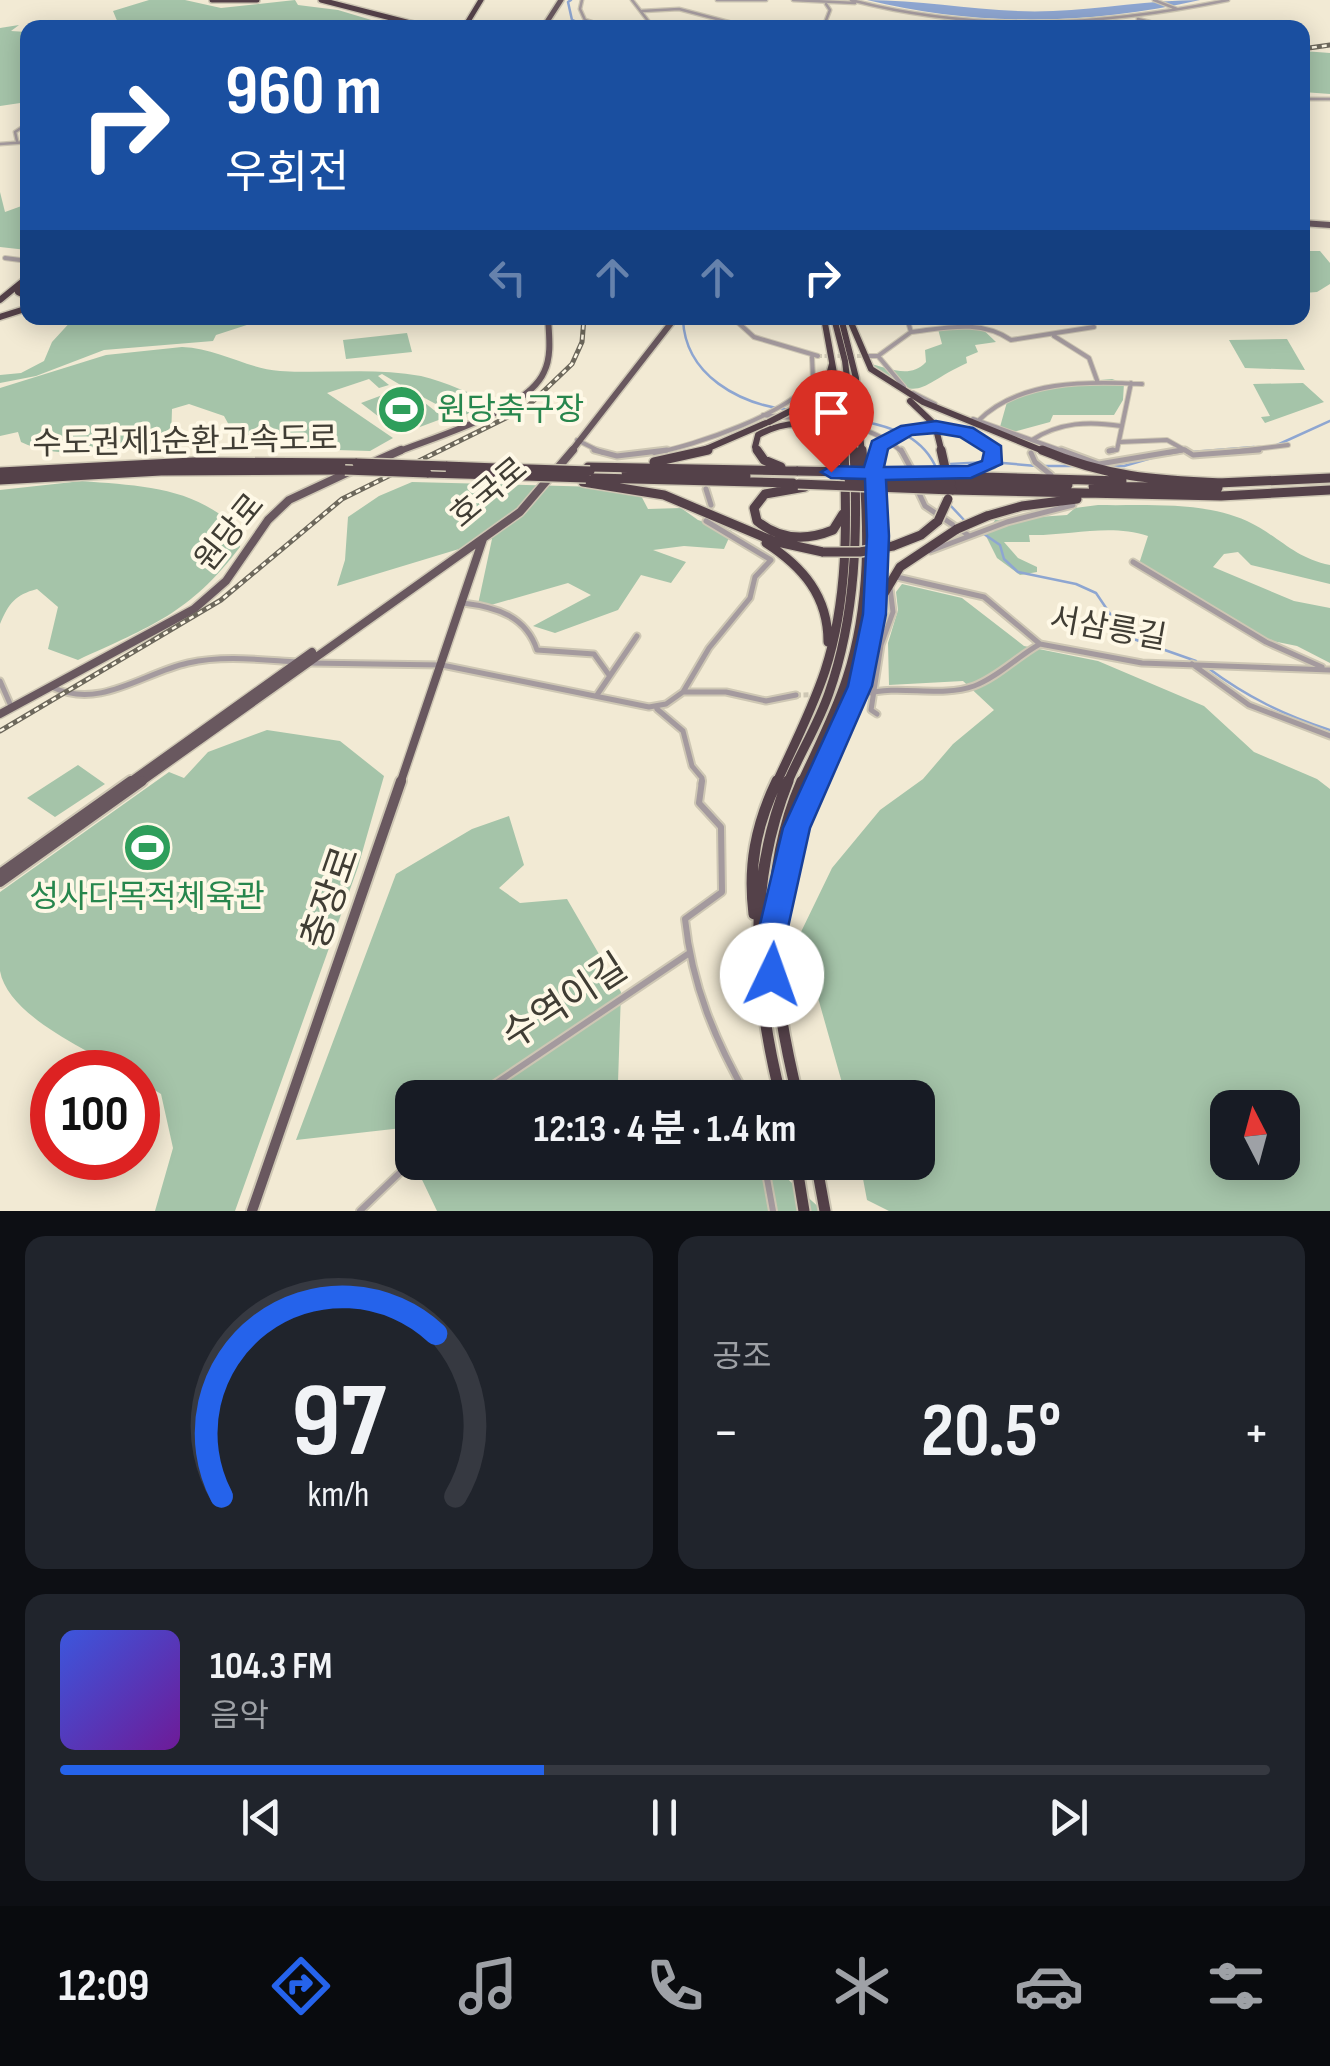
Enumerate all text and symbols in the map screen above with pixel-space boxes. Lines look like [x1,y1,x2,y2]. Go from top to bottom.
text: 960 m [225,50,382,134]
icon: right [60,60,190,190]
text: 우회전 [225,146,349,201]
icon: left [480,250,535,305]
icon: ahead [585,250,640,305]
icon: ahead [690,250,745,305]
icon: right [795,250,850,305]
pin [789,370,874,473]
sports icon: 원당축구장 [376,384,428,436]
icon: arrive [804,385,859,440]
place label: 원당축구장 [437,391,584,430]
street label: 수도권제1순환고속도로 [32,420,338,464]
street label: 호국로 [443,450,535,536]
street label: 원당로 [187,486,273,580]
street label: 서삼릉길 [1047,600,1169,658]
sports icon: 성사다목적체육관 [121,821,173,873]
street label: 충장로 [293,841,369,955]
place label: 성사다목적체육관 [29,878,265,917]
position arrow [720,923,824,1027]
street label: 수역이길 [494,945,636,1059]
speed limit sign: 100 [30,1050,160,1180]
north arrow [1210,1090,1300,1180]
map controls [1210,1090,1300,1180]
text: 12:13 · 4 분 · 1.4 km [534,1107,796,1152]
text: 공조 [713,1338,771,1377]
text: 97 [291,1360,387,1485]
text: 20.5° [921,1387,1061,1478]
text: − [713,1400,739,1467]
text: + [1243,1400,1270,1467]
text: km/h [308,1474,370,1517]
text: 104.3 FM [210,1644,332,1689]
text: 음악 [210,1697,269,1736]
icon: previous [234,1790,289,1845]
icon: pause [637,1790,692,1845]
icon: next [1041,1790,1096,1845]
icon: directions [266,1951,336,2021]
icon: music [453,1951,523,2021]
icon: phone [640,1951,710,2021]
icon: climate [827,1951,897,2021]
icon: car [1014,1951,1084,2021]
icon: filters [1201,1951,1271,2021]
text: 12:09 [59,1959,149,2014]

